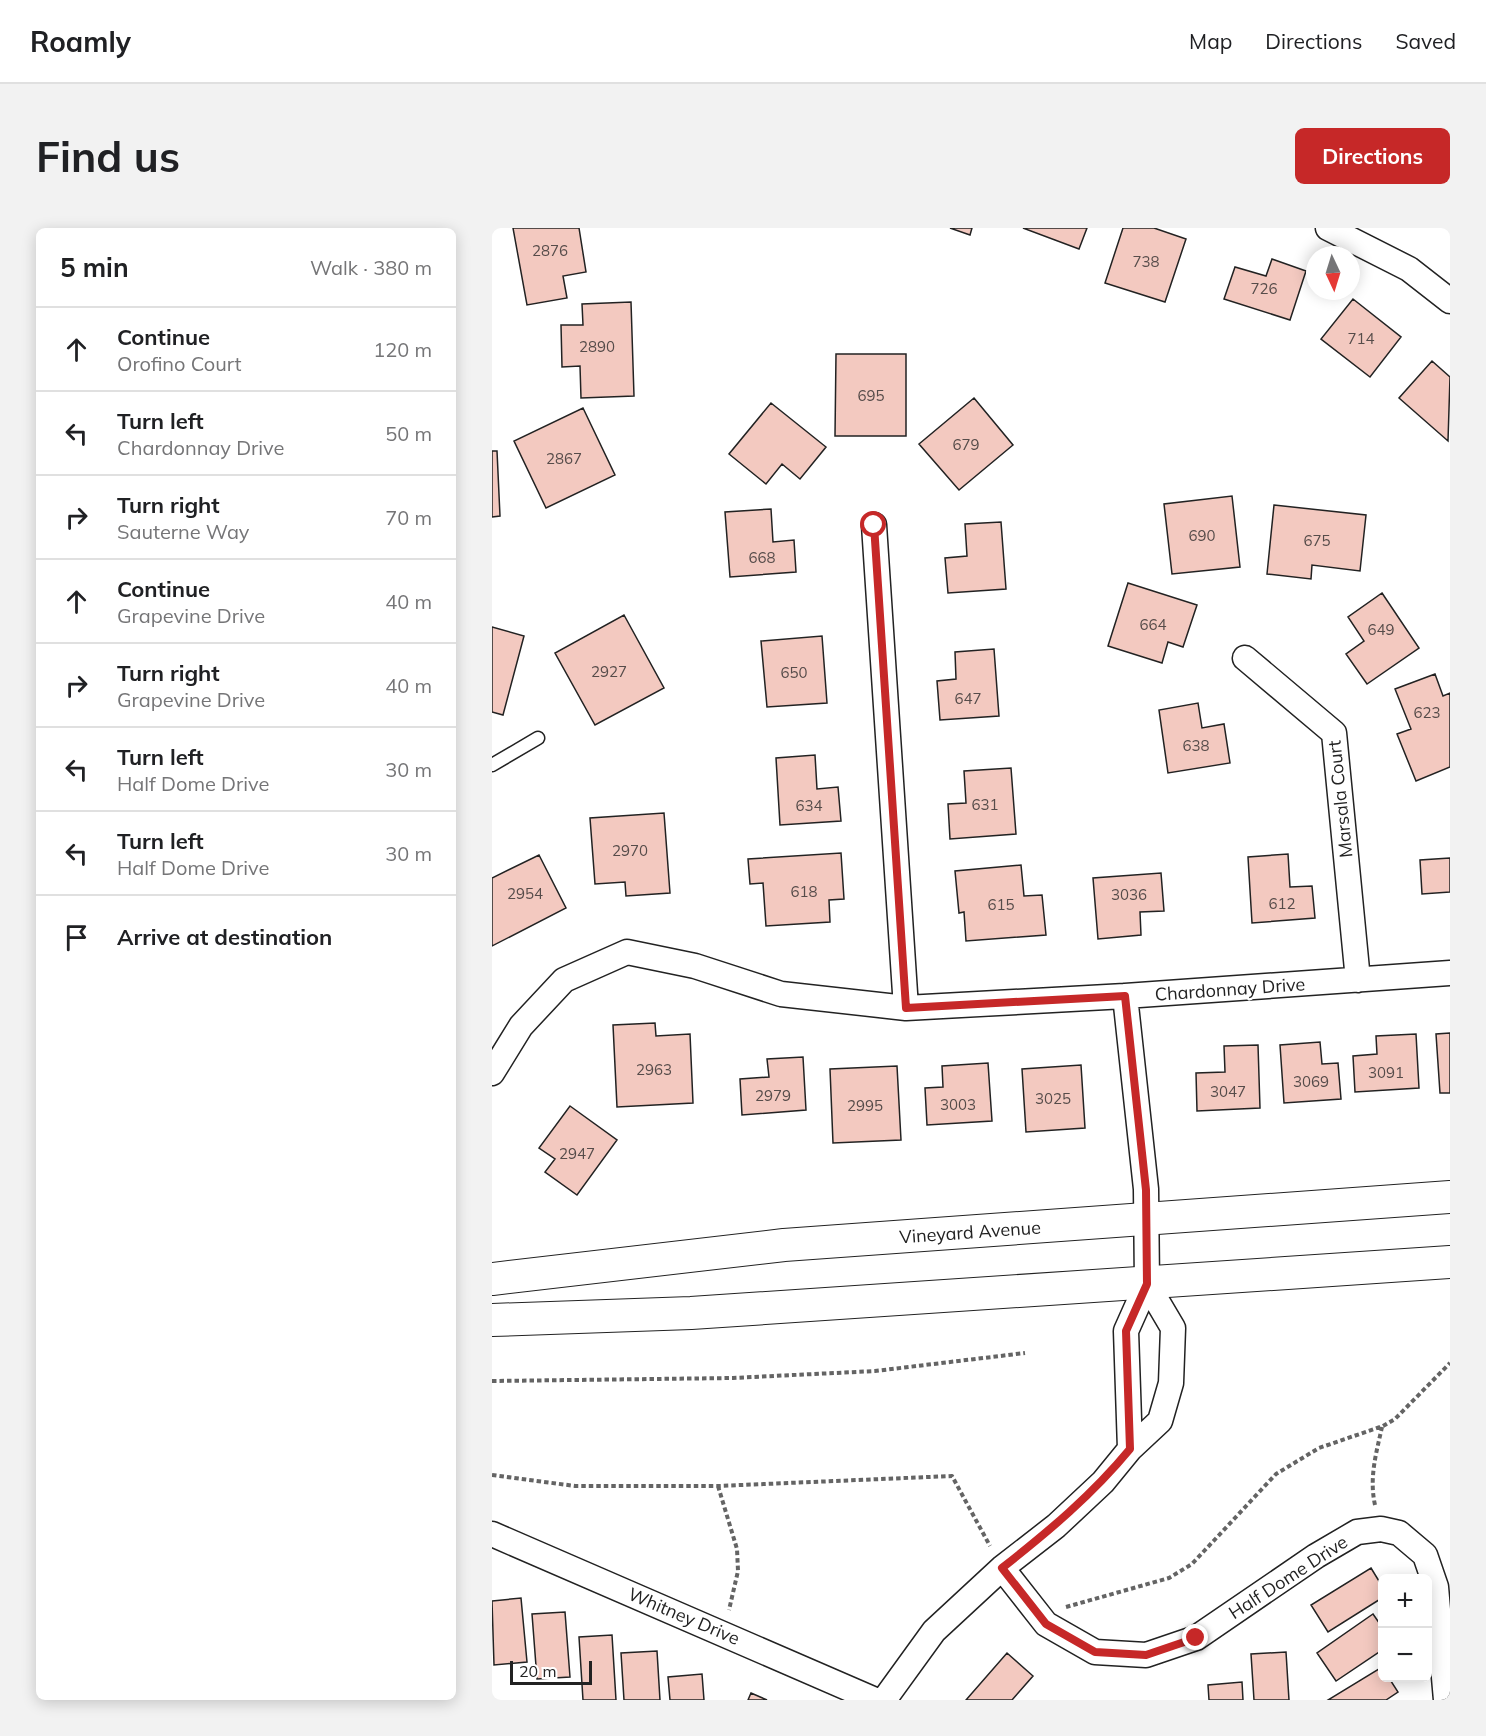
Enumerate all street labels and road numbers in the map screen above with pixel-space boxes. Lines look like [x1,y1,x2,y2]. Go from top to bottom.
street label: Marsala Court [1322,739,1358,859]
street label: Chardonnay Drive [1154,972,1306,1006]
street label: Vineyard Avenue [898,1216,1042,1248]
street label: Half Dome Drive [1224,1530,1352,1624]
street label: Whitney Drive [625,1582,743,1650]

